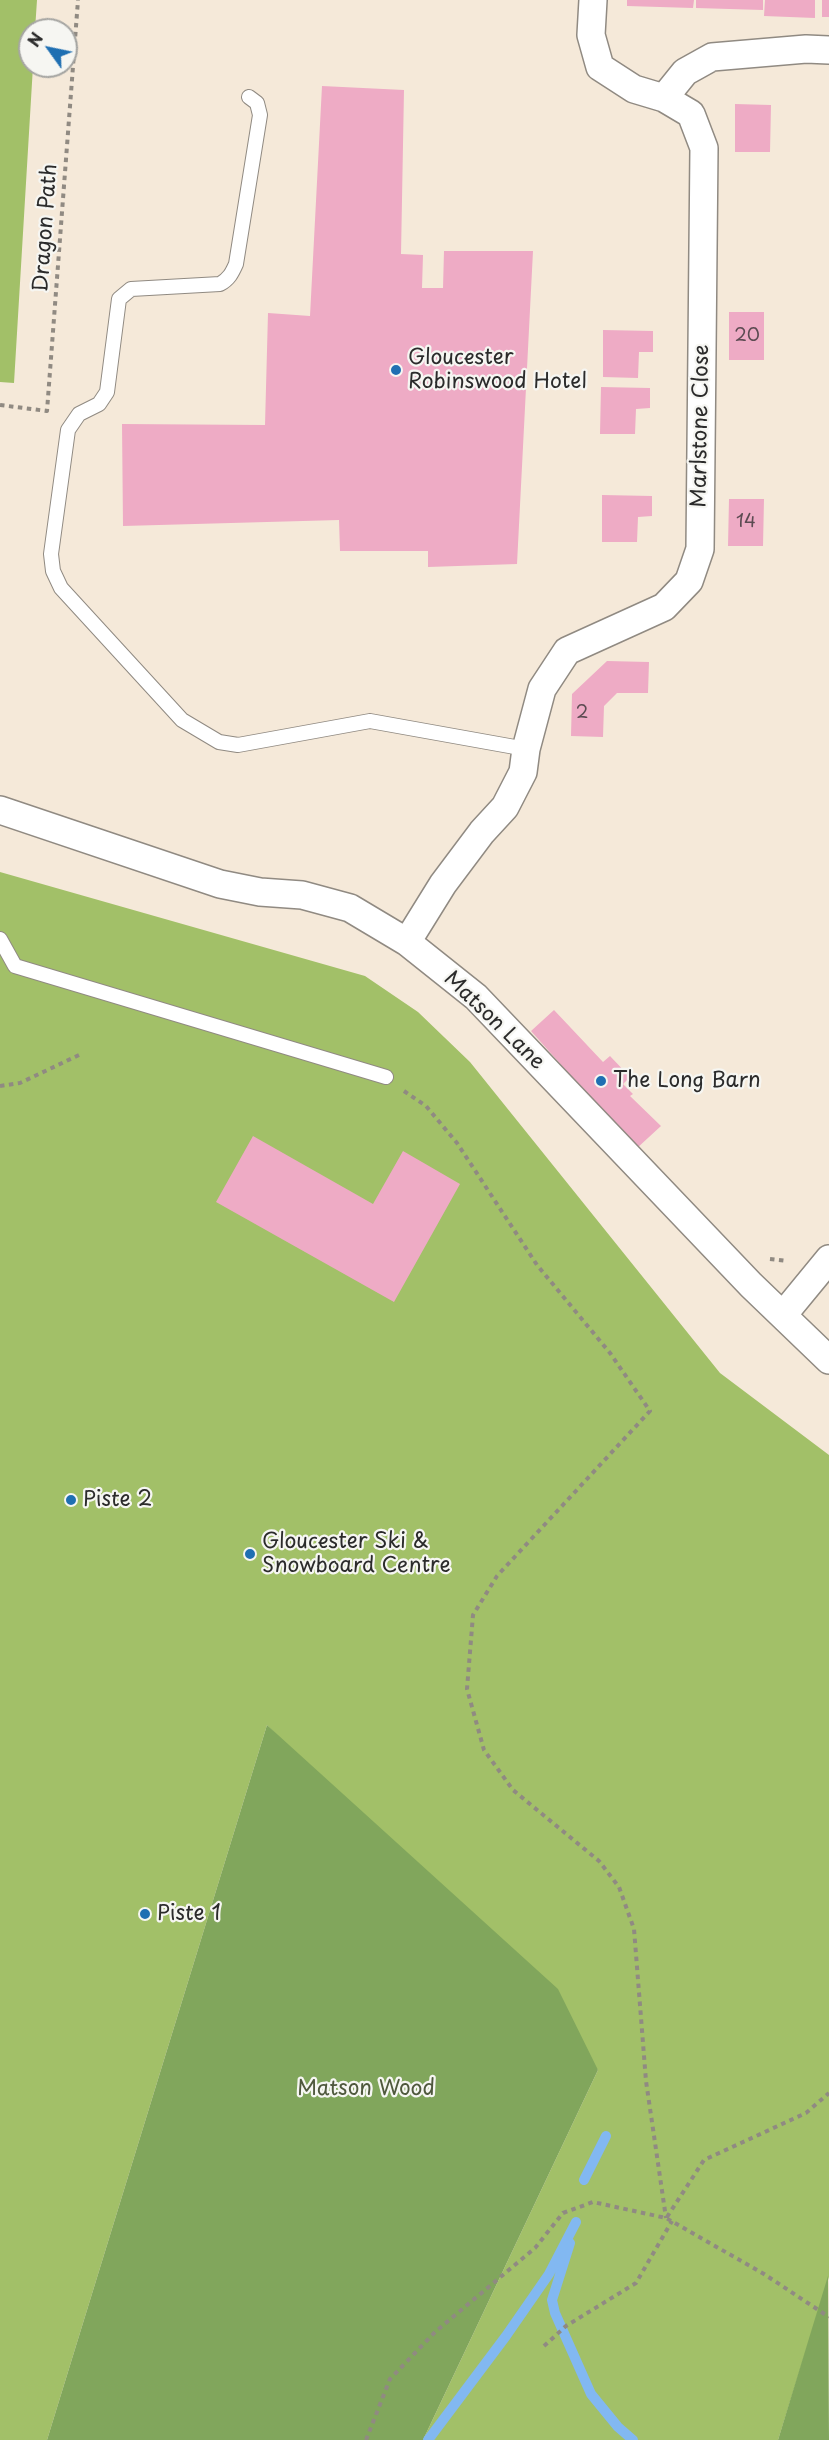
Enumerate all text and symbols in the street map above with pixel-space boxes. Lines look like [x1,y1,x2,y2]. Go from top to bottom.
north arrow [18,18,78,78]
text: N [21,27,48,51]
street label: Dragon Path [29,163,63,293]
house number: 20 [734,325,760,347]
street label: Marlstone Close [687,344,715,508]
place label: Gloucester Robinswood Hotel [408,345,587,395]
marker: Gloucester Robinswood Hotel [389,363,403,377]
house number: 14 [736,511,756,533]
house number: 2 [576,702,588,724]
street label: Matson Lane [438,967,550,1075]
place label: The Long Barn [613,1068,761,1094]
marker: The Long Barn [594,1074,608,1088]
place label: Piste 2 [83,1487,152,1513]
marker: Piste 2 [64,1493,78,1507]
place label: Gloucester Ski & Snowboard Centre [262,1529,451,1579]
marker: Gloucester Ski & Snowboard Centre [243,1547,257,1561]
place label: Piste 1 [157,1901,221,1927]
marker: Piste 1 [138,1907,152,1921]
park label: Matson Wood [297,2076,435,2102]

